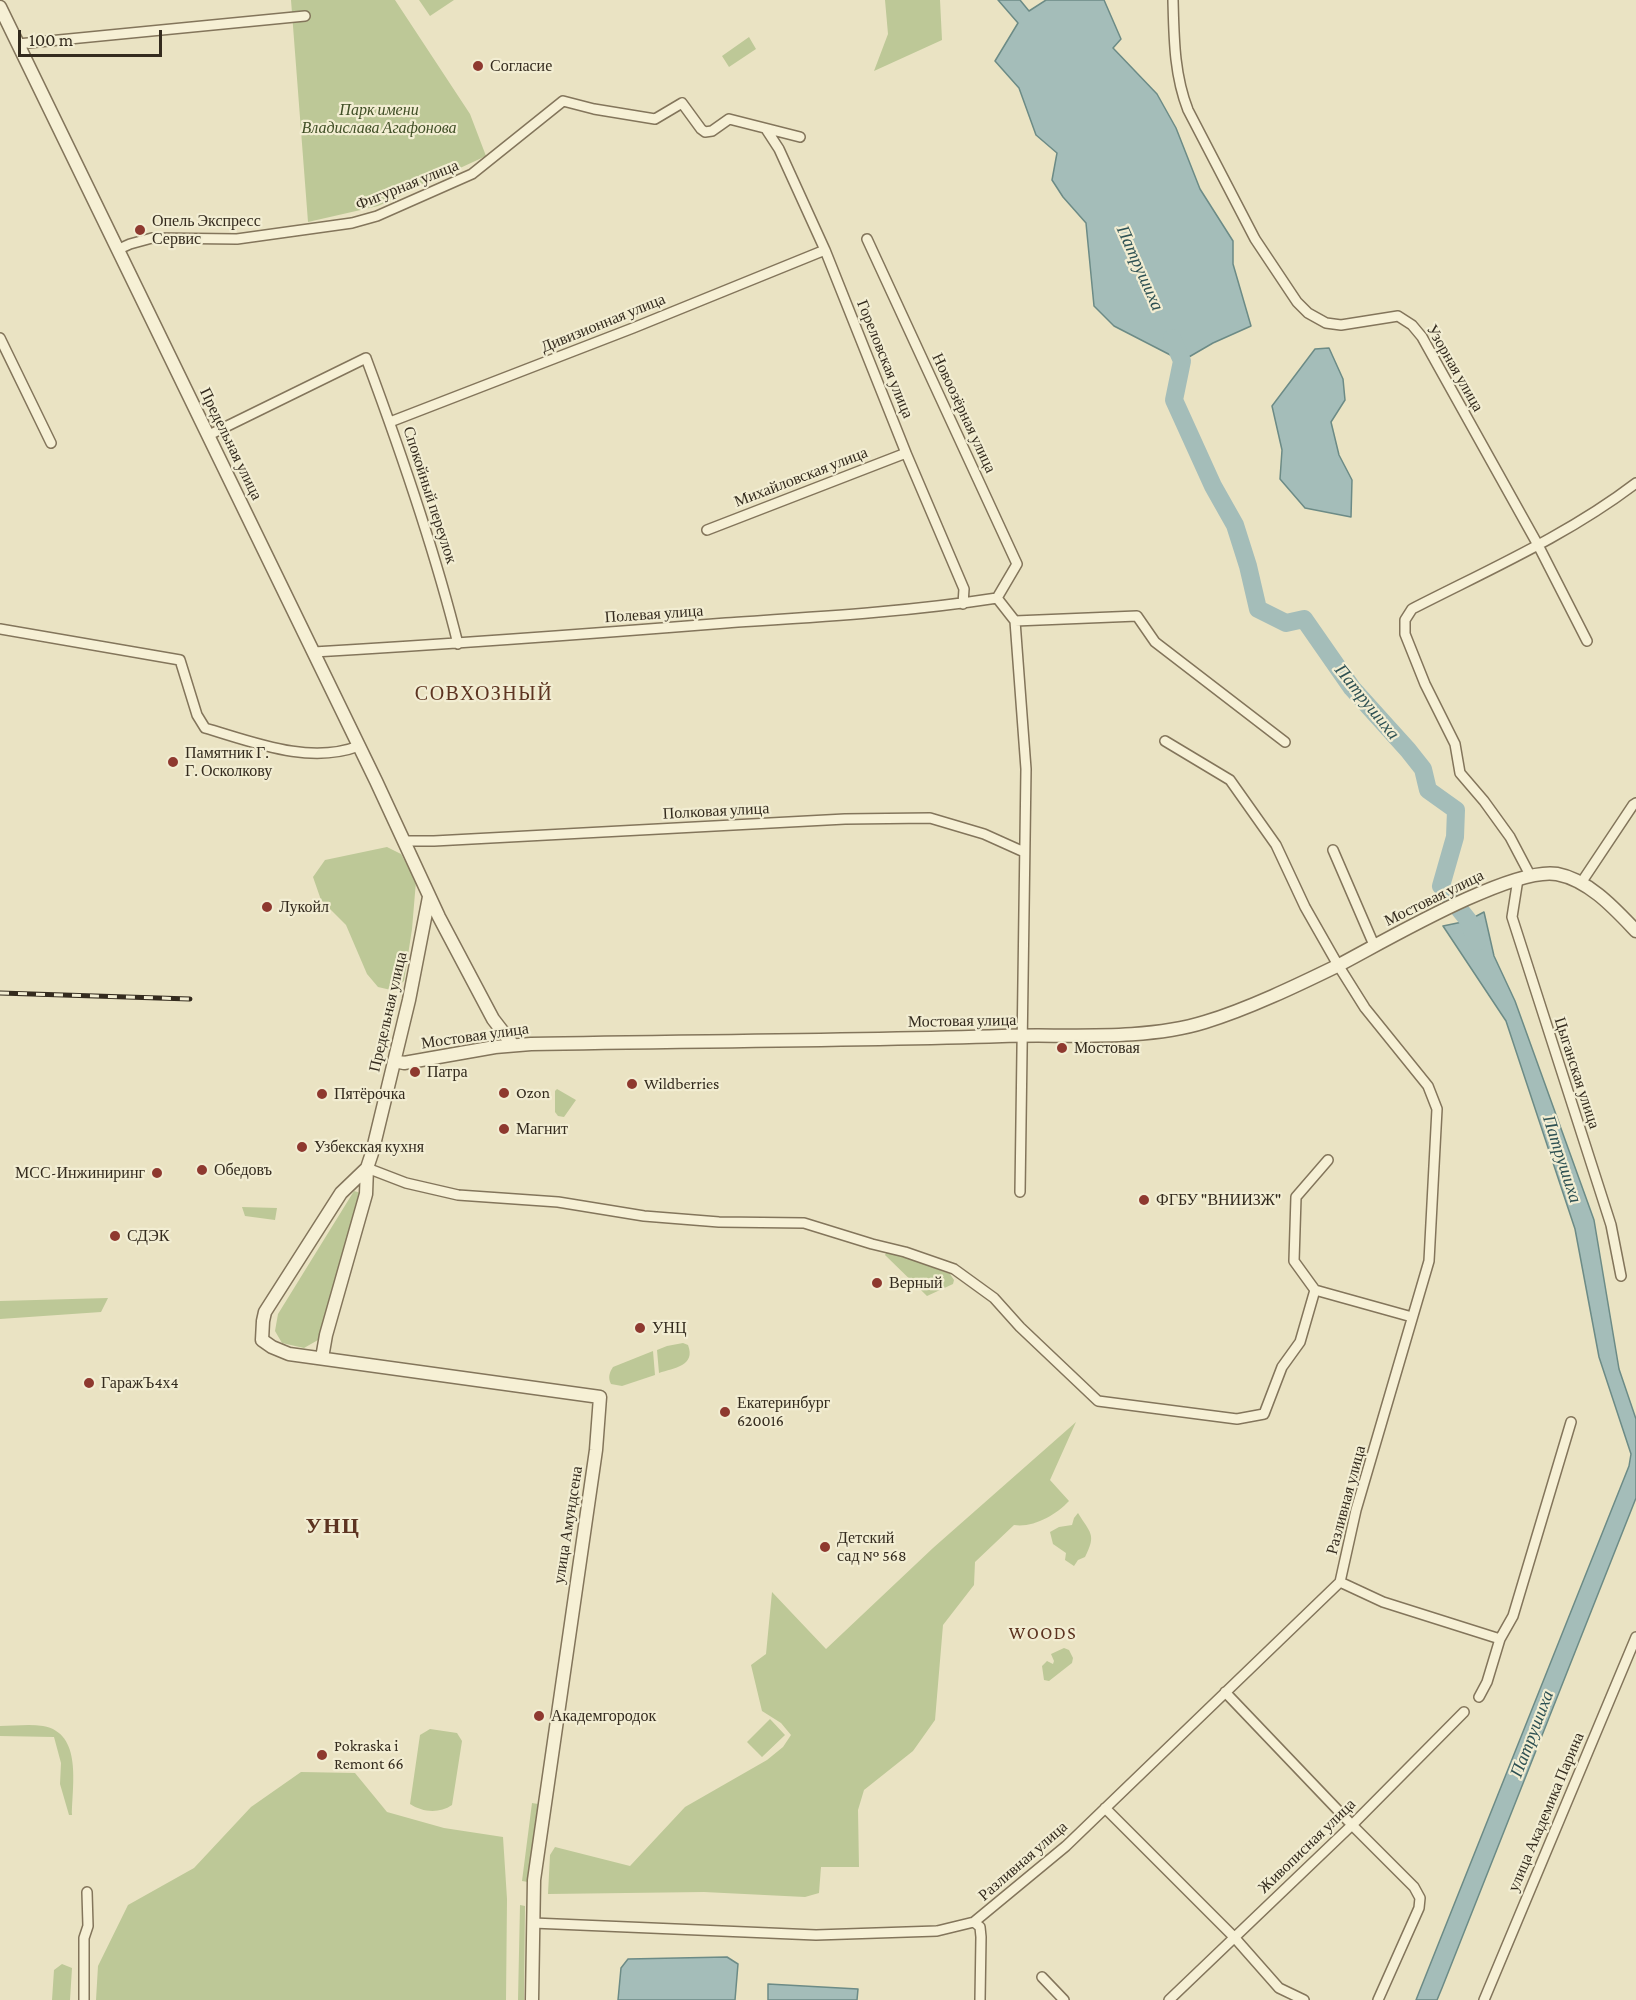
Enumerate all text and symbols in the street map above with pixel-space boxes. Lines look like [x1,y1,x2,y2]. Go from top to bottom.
scale bar [21,18,165,56]
text: 100 m [29,30,73,50]
place label: Согласие [490,56,552,76]
marker: Согласие [471,59,485,73]
park label: Парк имени Владислава Агафонова [301,100,457,138]
street label: Фигурная улица [353,156,461,214]
place label: Опель Экспресс Сервис [152,211,261,249]
water label: Патрушиха [1112,222,1168,314]
marker: Опель Экспресс Сервис [133,223,147,237]
street label: Дивизионная улица [538,289,668,357]
street label: Гореловская улица [853,297,917,421]
street label: Узорная улица [1422,321,1488,415]
street label: Новоозёрная улица [928,350,1000,476]
street label: Предельная улица [196,385,266,503]
street label: Спокойный переулок [399,424,461,566]
street label: Михайловская улица [732,443,870,511]
street label: Полевая улица [604,601,704,627]
water label: Патрушиха [1330,660,1404,744]
district label: СОВХОЗНЫЙ [415,682,553,706]
place label: Памятник Г. Г. Осколкову [185,743,272,781]
marker: Памятник Г. Г. Осколкову [166,755,180,769]
street label: Полковая улица [662,799,770,823]
street label: Мостовая улица [1381,866,1487,930]
place label: Лукойл [279,897,329,917]
marker: Лукойл [260,900,274,914]
street label: Предельная улица [365,950,411,1074]
street label: Мостовая улица [908,1010,1016,1032]
street label: Цыганская улица [1550,1015,1604,1131]
street label: Мостовая улица [420,1019,530,1053]
place label: Мостовая [1074,1038,1140,1058]
marker: Мостовая [1055,1041,1069,1055]
place label: Патра [427,1062,468,1082]
marker: Патра [408,1065,422,1079]
place label: Wildberries [644,1074,719,1094]
marker: Wildberries [625,1077,639,1091]
place label: Ozon [516,1083,550,1103]
place label: Пятёрочка [334,1084,405,1104]
marker: Ozon [497,1086,511,1100]
marker: Пятёрочка [315,1087,329,1101]
water label: Патрушиха [1538,1112,1586,1206]
place label: Магнит [516,1119,568,1139]
marker: Магнит [497,1122,511,1136]
place label: Узбекская кухня [314,1137,424,1157]
marker: Узбекская кухня [295,1140,309,1154]
place label: Обедовъ [214,1160,272,1180]
place label: МСС-Инжиниринг [15,1163,145,1183]
marker: Обедовъ [195,1163,209,1177]
marker: МСС-Инжиниринг [150,1166,164,1180]
place label: ФГБУ "ВНИИЗЖ" [1156,1190,1281,1210]
marker: ФГБУ "ВНИИЗЖ" [1137,1193,1151,1207]
place label: СДЭК [127,1226,169,1246]
marker: СДЭК [108,1229,122,1243]
place label: Верный [889,1273,943,1293]
marker: Верный [870,1276,884,1290]
place label: УНЦ [652,1318,686,1338]
marker: УНЦ [633,1321,647,1335]
place label: ГаражЪ4х4 [101,1373,179,1393]
marker: ГаражЪ4х4 [82,1376,96,1390]
place label: Екатеринбург 620016 [737,1393,830,1431]
marker: Екатеринбург 620016 [718,1405,732,1419]
street label: Разливная улица [1322,1443,1370,1557]
street label: улица Амундсена [549,1465,587,1585]
district label: УНЦ [306,1513,360,1539]
place label: Детский сад № 568 [837,1528,907,1566]
marker: Детский сад № 568 [818,1540,832,1554]
district label: WOODS [1009,1622,1077,1644]
water label: Патрушиха [1506,1688,1558,1780]
place label: Академгородок [551,1706,656,1726]
marker: Академгородок [532,1709,546,1723]
street label: улица Академика Парина [1504,1729,1588,1895]
place label: Pokraska i Remont 66 [334,1736,404,1774]
marker: Pokraska i Remont 66 [315,1748,329,1762]
street label: Живописная улица [1254,1795,1360,1897]
street label: Разливная улица [974,1817,1072,1905]

